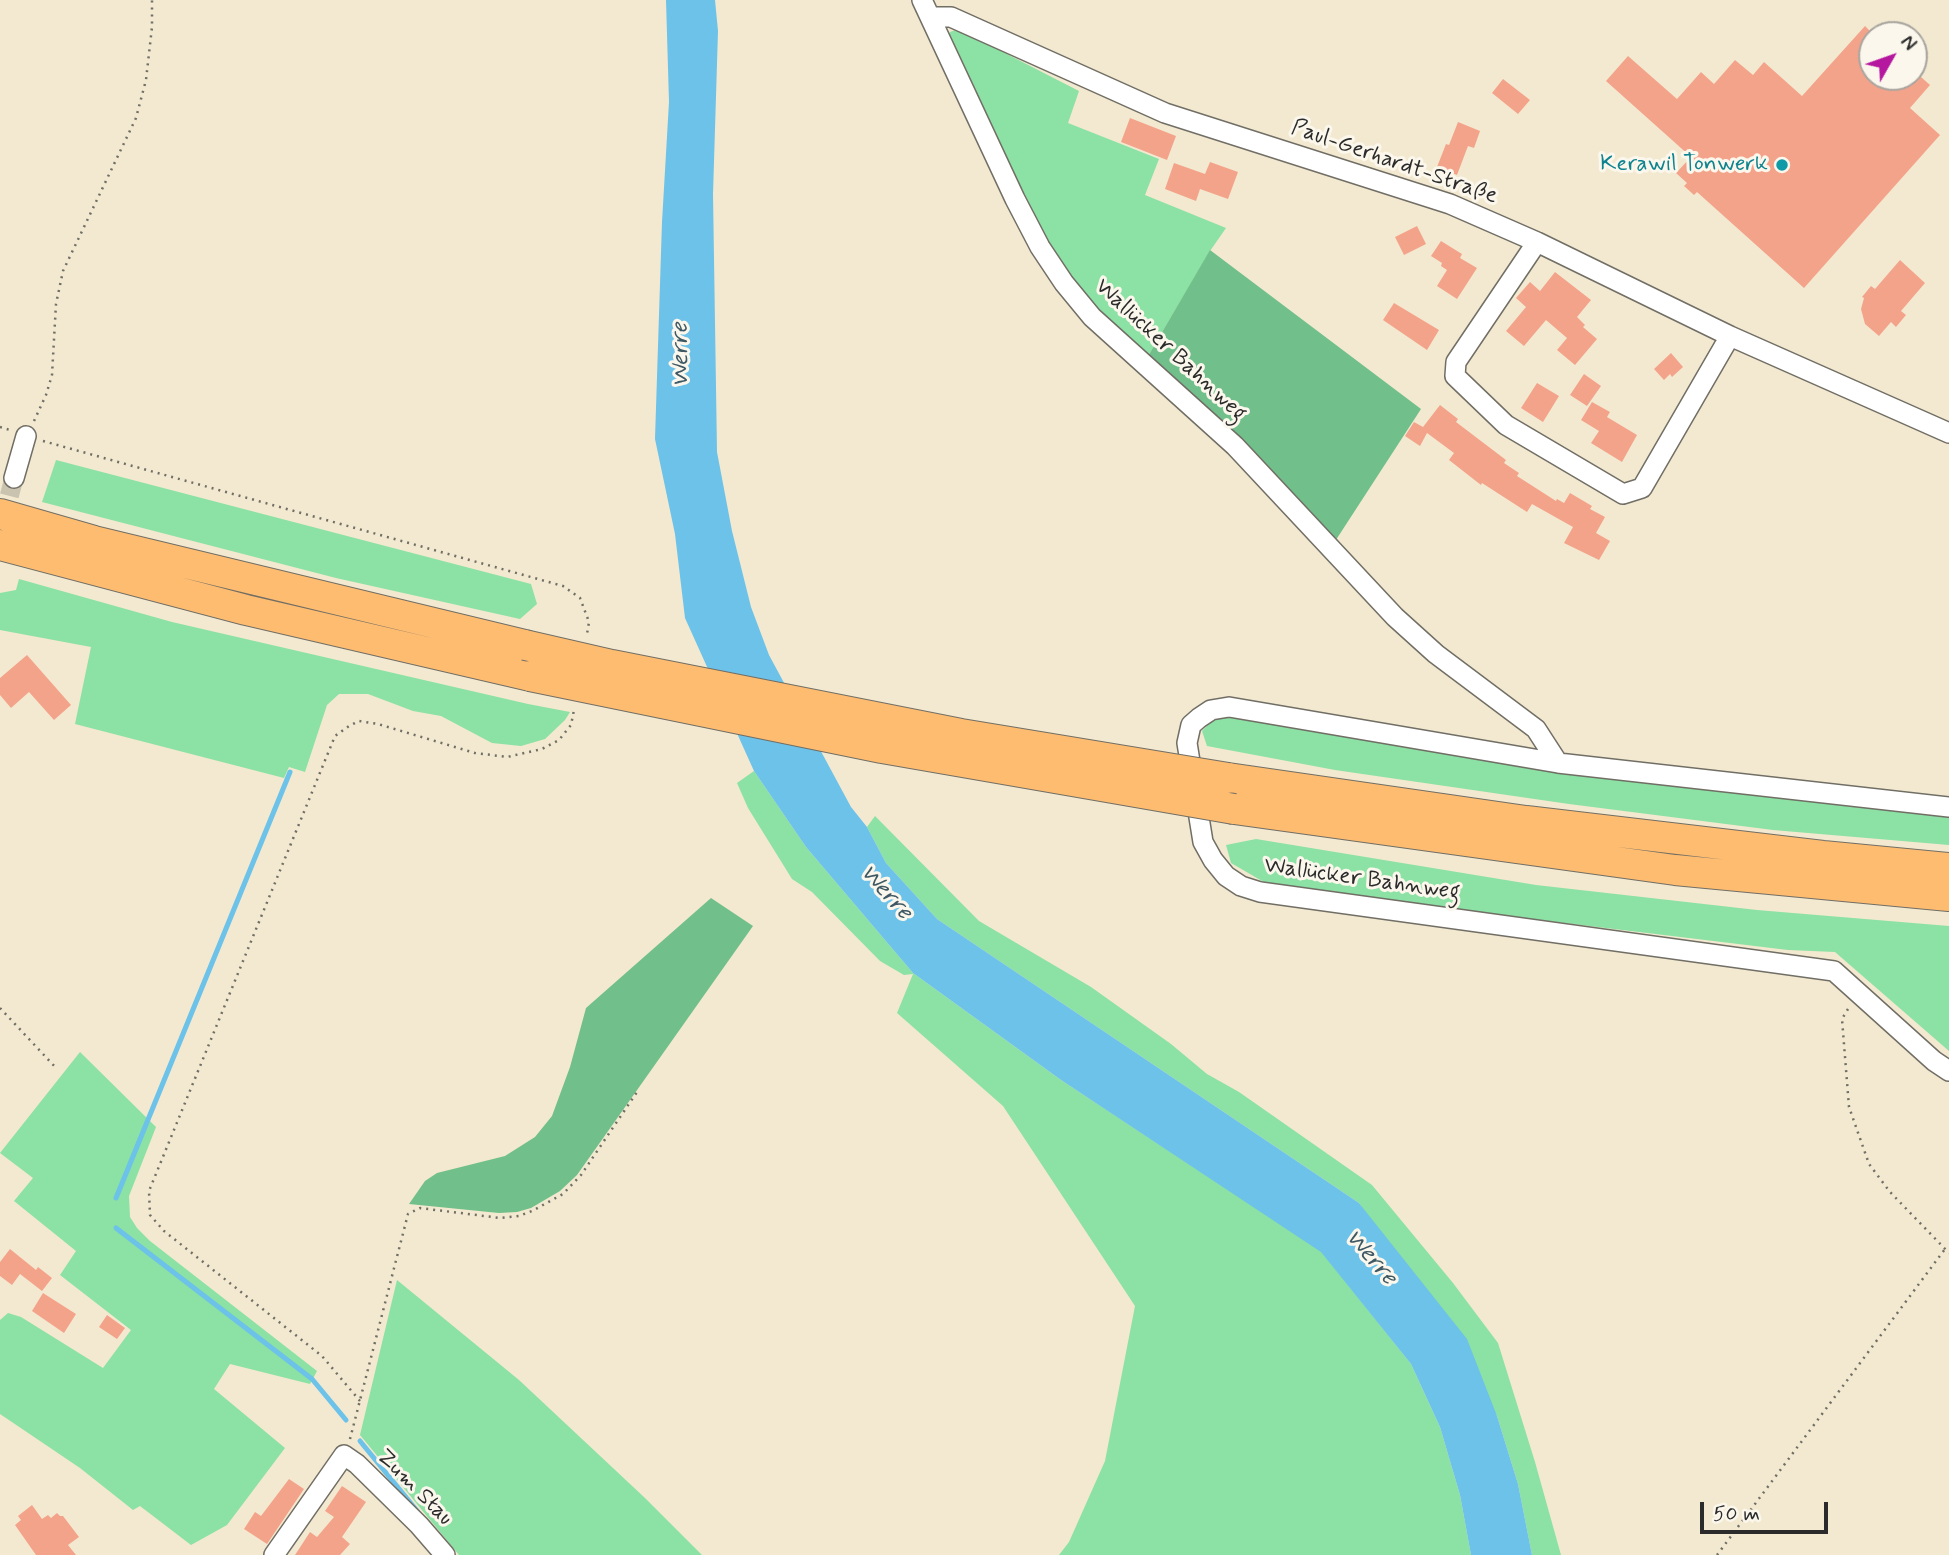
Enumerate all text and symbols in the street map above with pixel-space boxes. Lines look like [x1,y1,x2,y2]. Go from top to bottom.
north arrow [1858,21,1928,91]
text: N [1894,31,1922,56]
street label: Paul-Gerhardt-Straße [1287,115,1501,211]
place label: Kerawil Tonwerk [1600,151,1768,179]
marker: Kerawil Tonwerk [1774,157,1790,173]
street label: Wallücker Bahnweg [1088,274,1252,428]
water label: Werre [667,322,697,388]
street label: Wallücker Bahnweg [1262,853,1462,907]
water label: Werre [853,859,917,927]
water label: Werre [1338,1224,1402,1292]
street label: Zum Stau [370,1444,458,1532]
scale bar [1704,1488,1832,1532]
text: 50 m [1713,1500,1760,1528]

